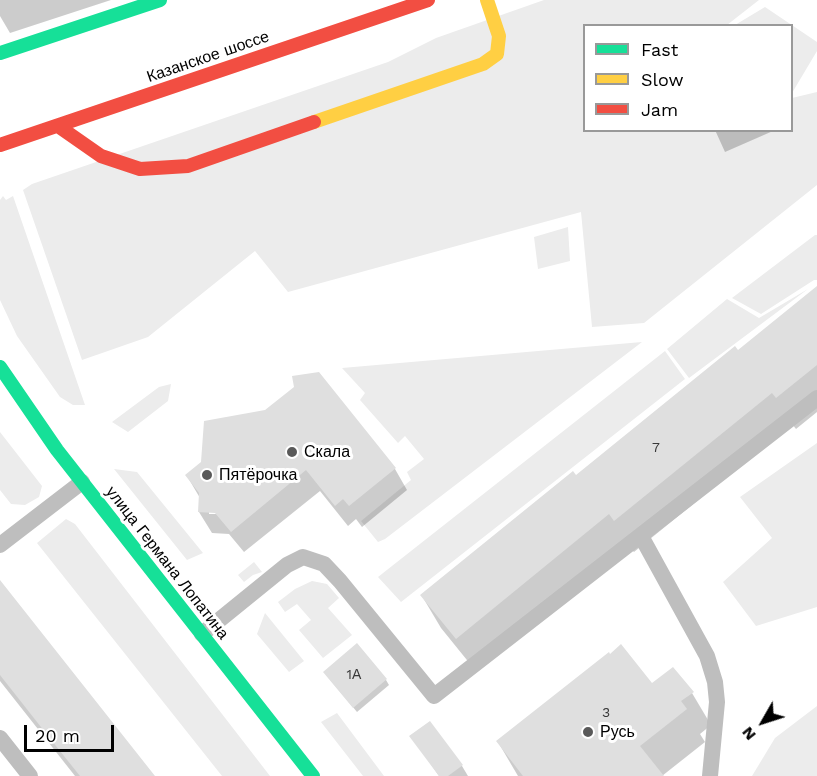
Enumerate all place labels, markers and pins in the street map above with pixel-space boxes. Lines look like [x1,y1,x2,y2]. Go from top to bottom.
place label: Скала [304,442,350,462]
marker: Скала [285,445,299,459]
place label: Пятёрочка [219,465,297,485]
marker: Пятёрочка [200,468,214,482]
place label: Русь [600,722,635,742]
marker: Русь [581,725,595,739]

